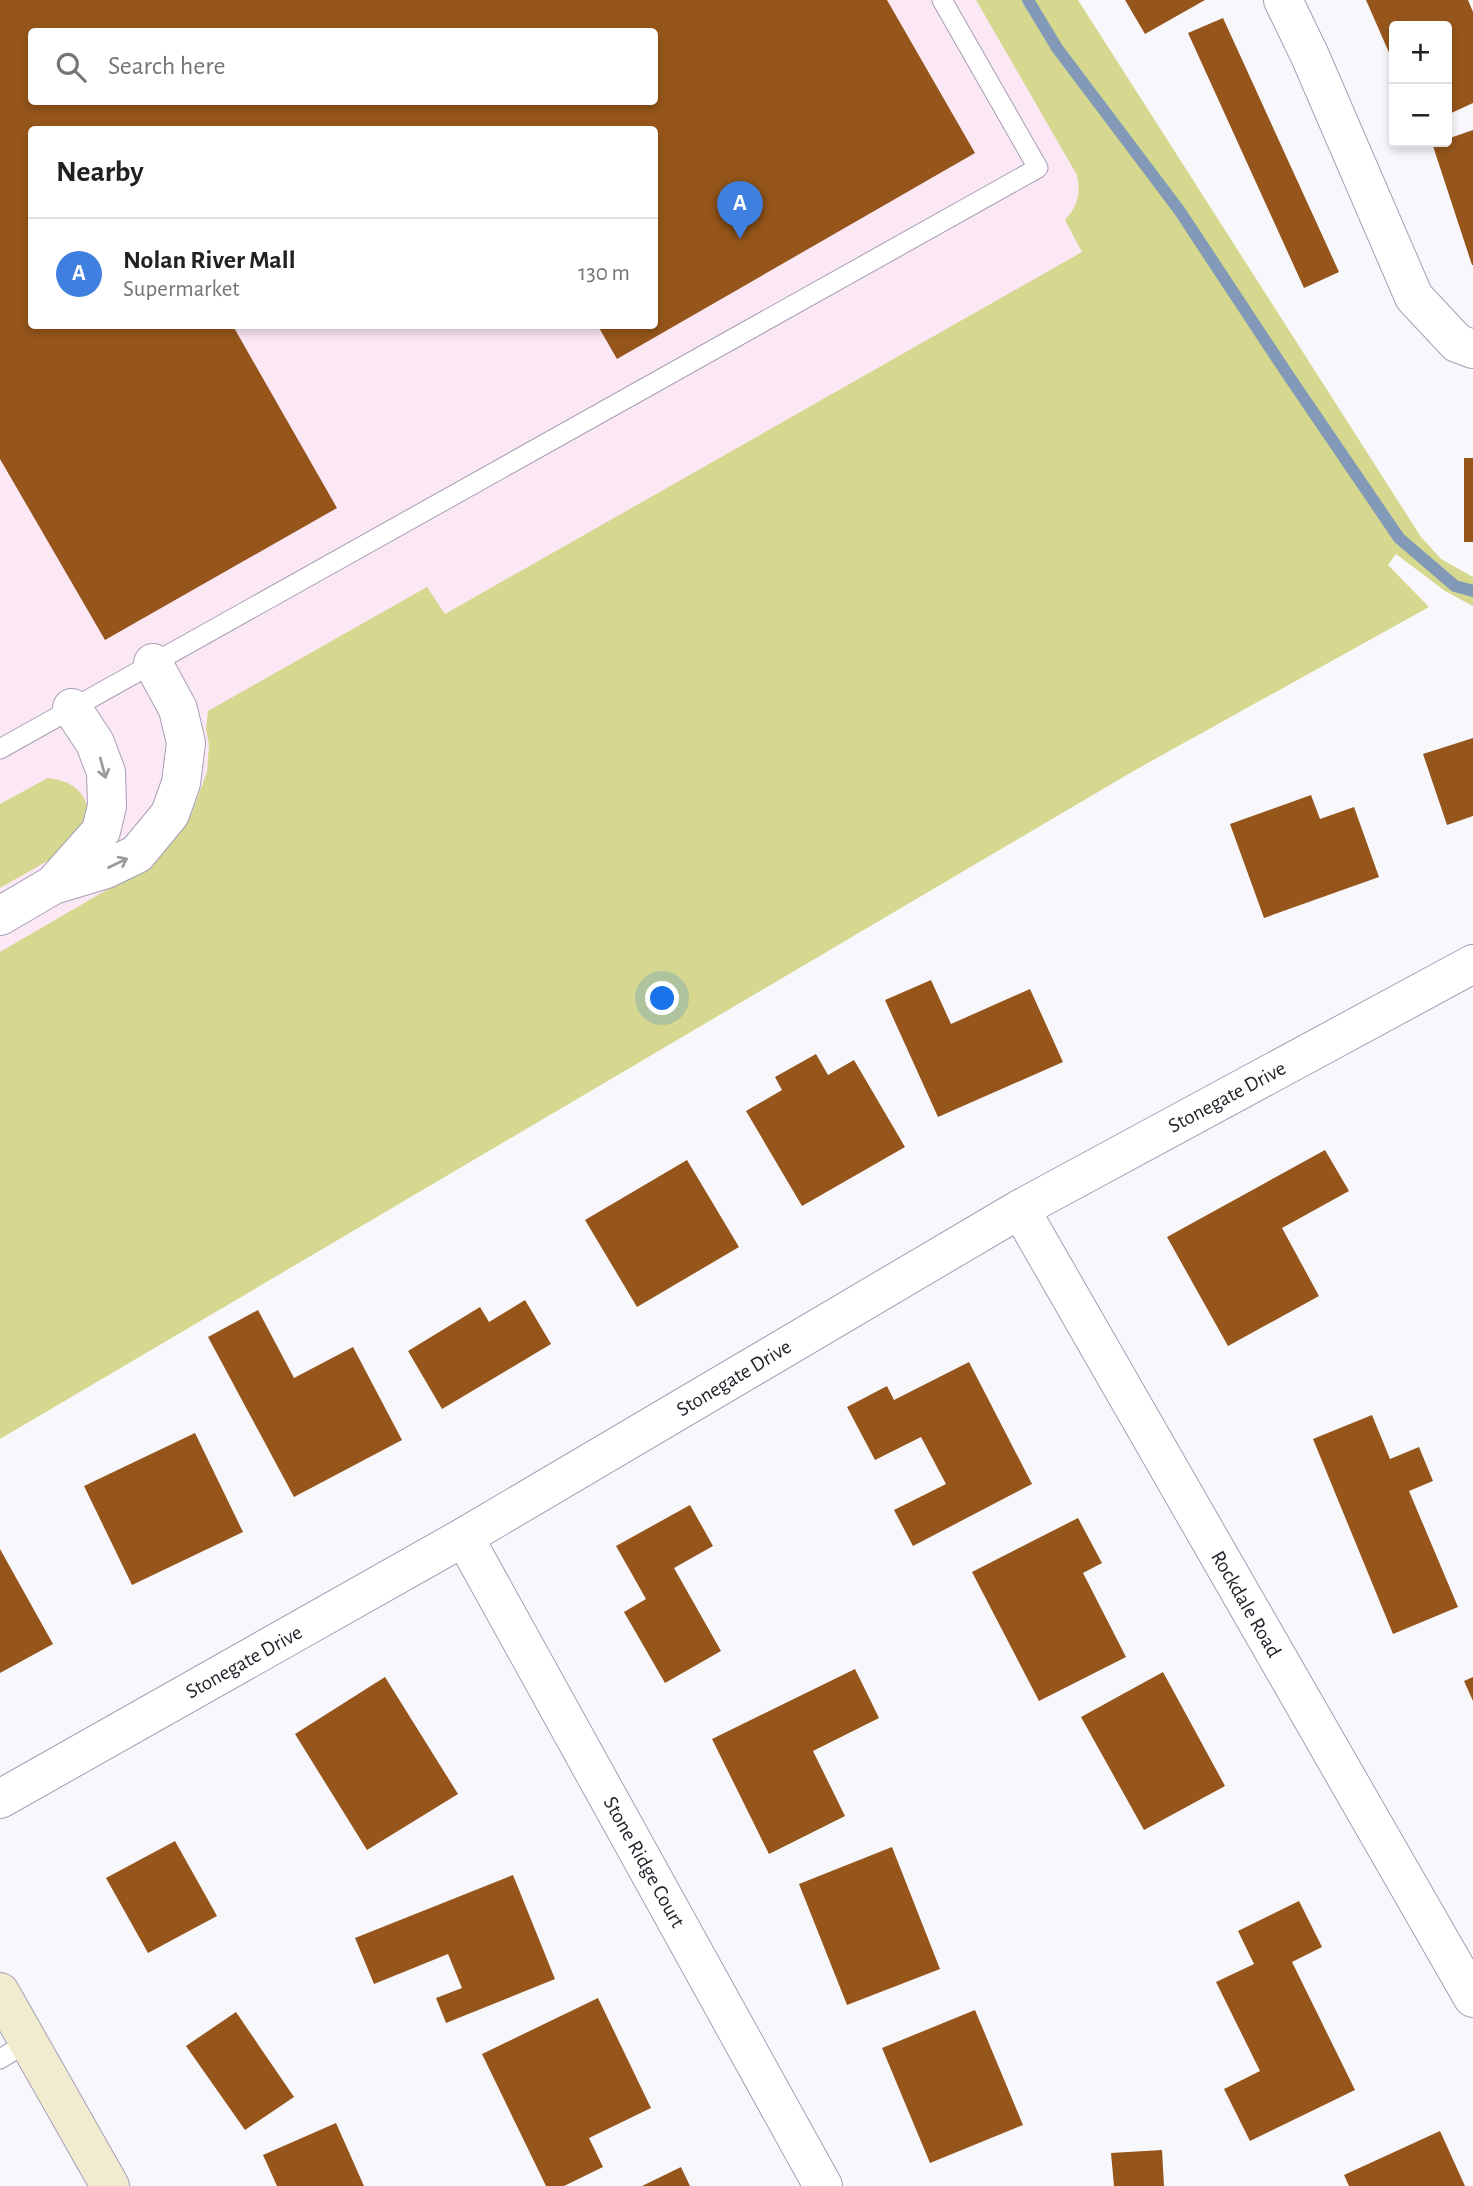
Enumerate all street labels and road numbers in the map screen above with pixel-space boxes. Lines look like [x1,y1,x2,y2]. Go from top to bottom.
street label: Stonegate Drive [1165,1057,1289,1137]
street label: Stonegate Drive [673,1336,795,1420]
street label: Rockdale Road [1207,1547,1285,1661]
street label: Stonegate Drive [182,1621,306,1703]
street label: Stone Ridge Court [599,1793,689,1931]

